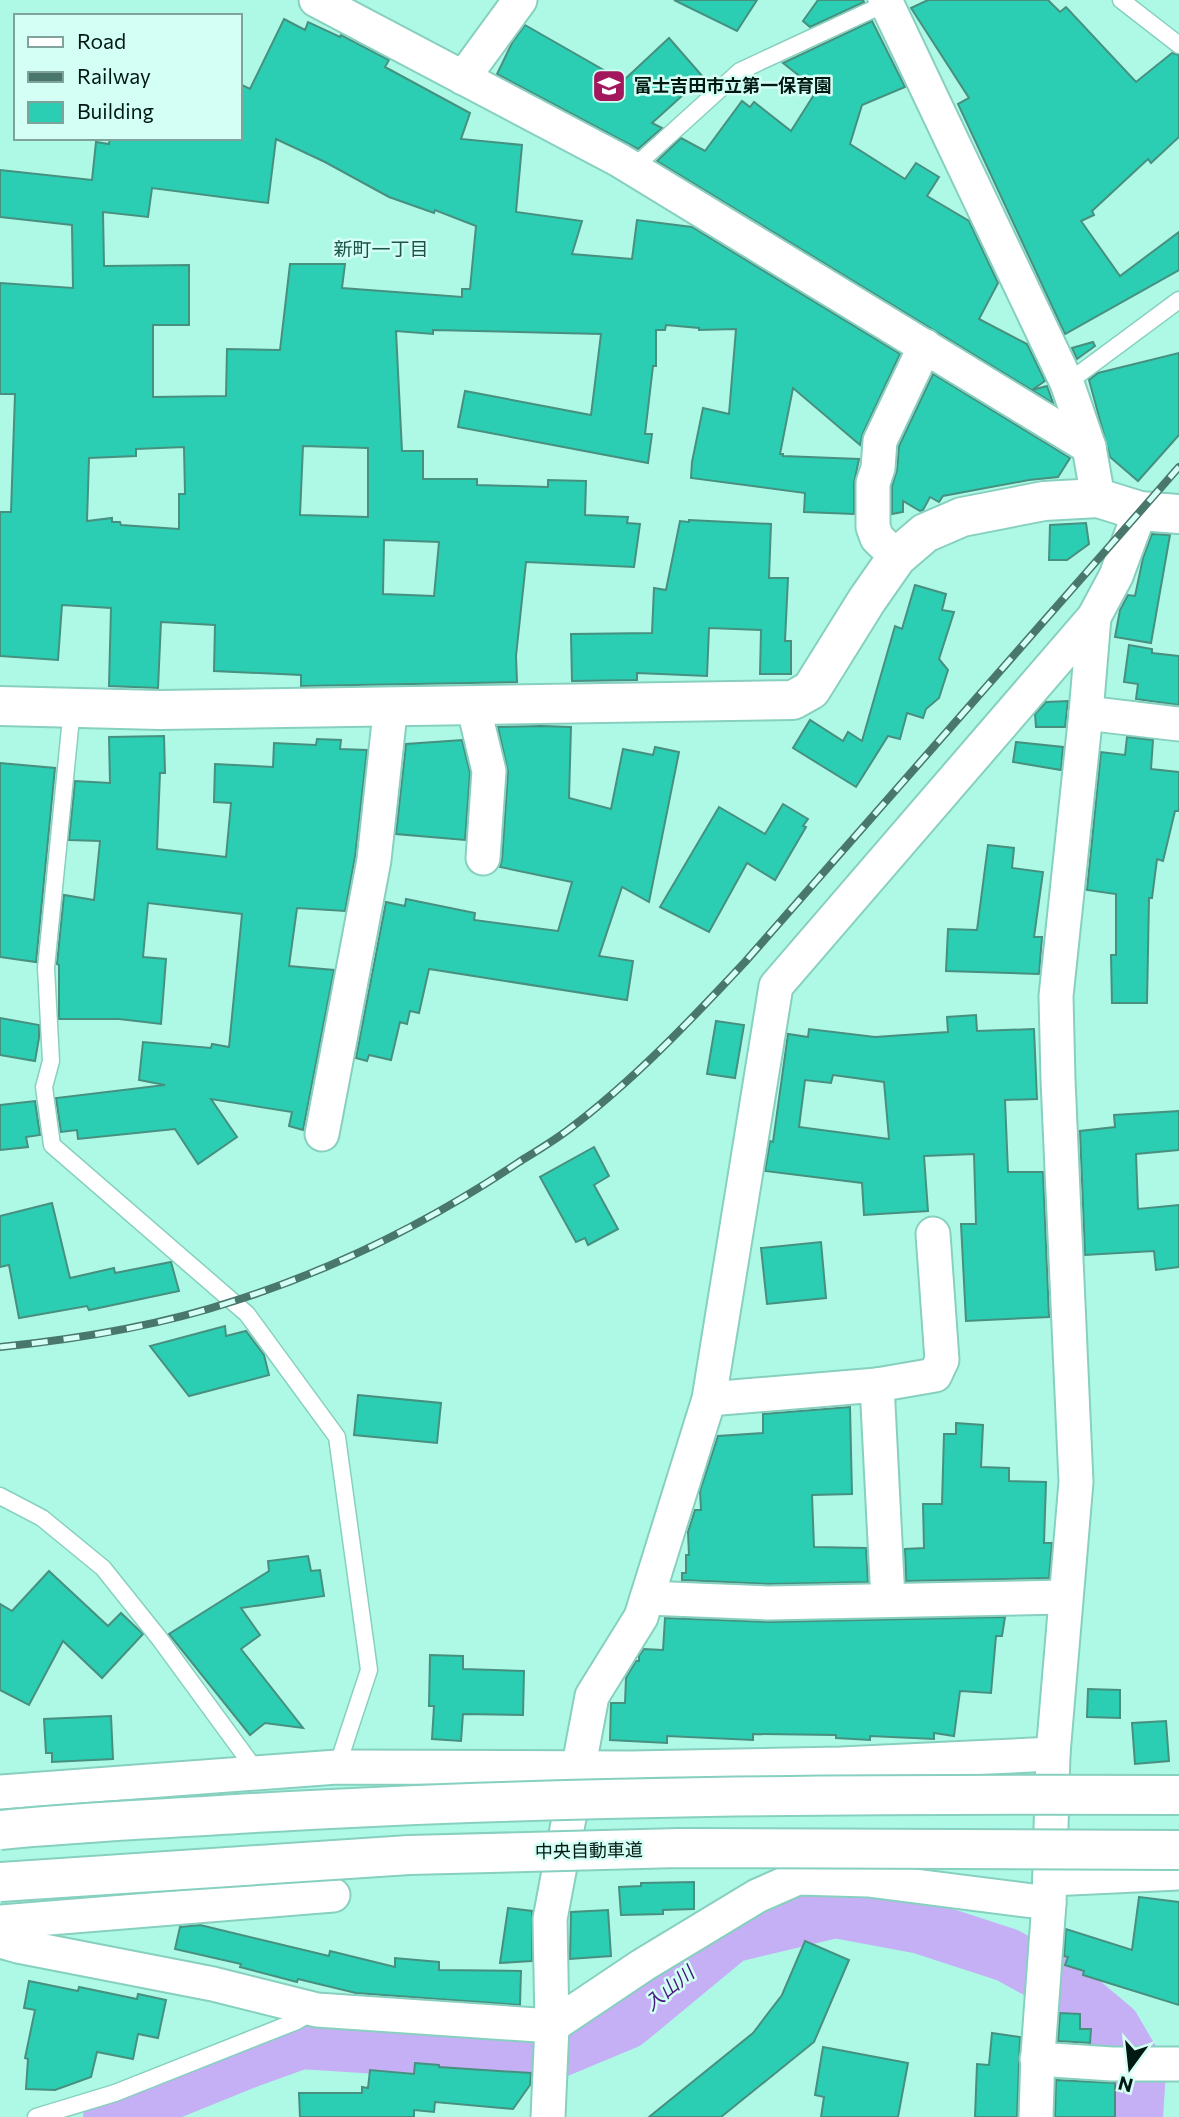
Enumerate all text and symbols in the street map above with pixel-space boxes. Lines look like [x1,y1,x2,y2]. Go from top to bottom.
legend [14,14,242,140]
text: Road [77,28,126,53]
text: Railway [77,63,151,88]
school or university icon: 富士吉田市立第一保育園 [590,67,628,105]
place label: 富士吉田市立第一保育園 [634,74,832,96]
text: Building [77,98,154,123]
district label: 新町一丁目 [333,237,429,260]
street label: 中央自動車道 [535,1838,643,1862]
water label: 入山川 [639,1959,700,2014]
north arrow [1095,2033,1165,2103]
text: N [1116,2072,1135,2098]

